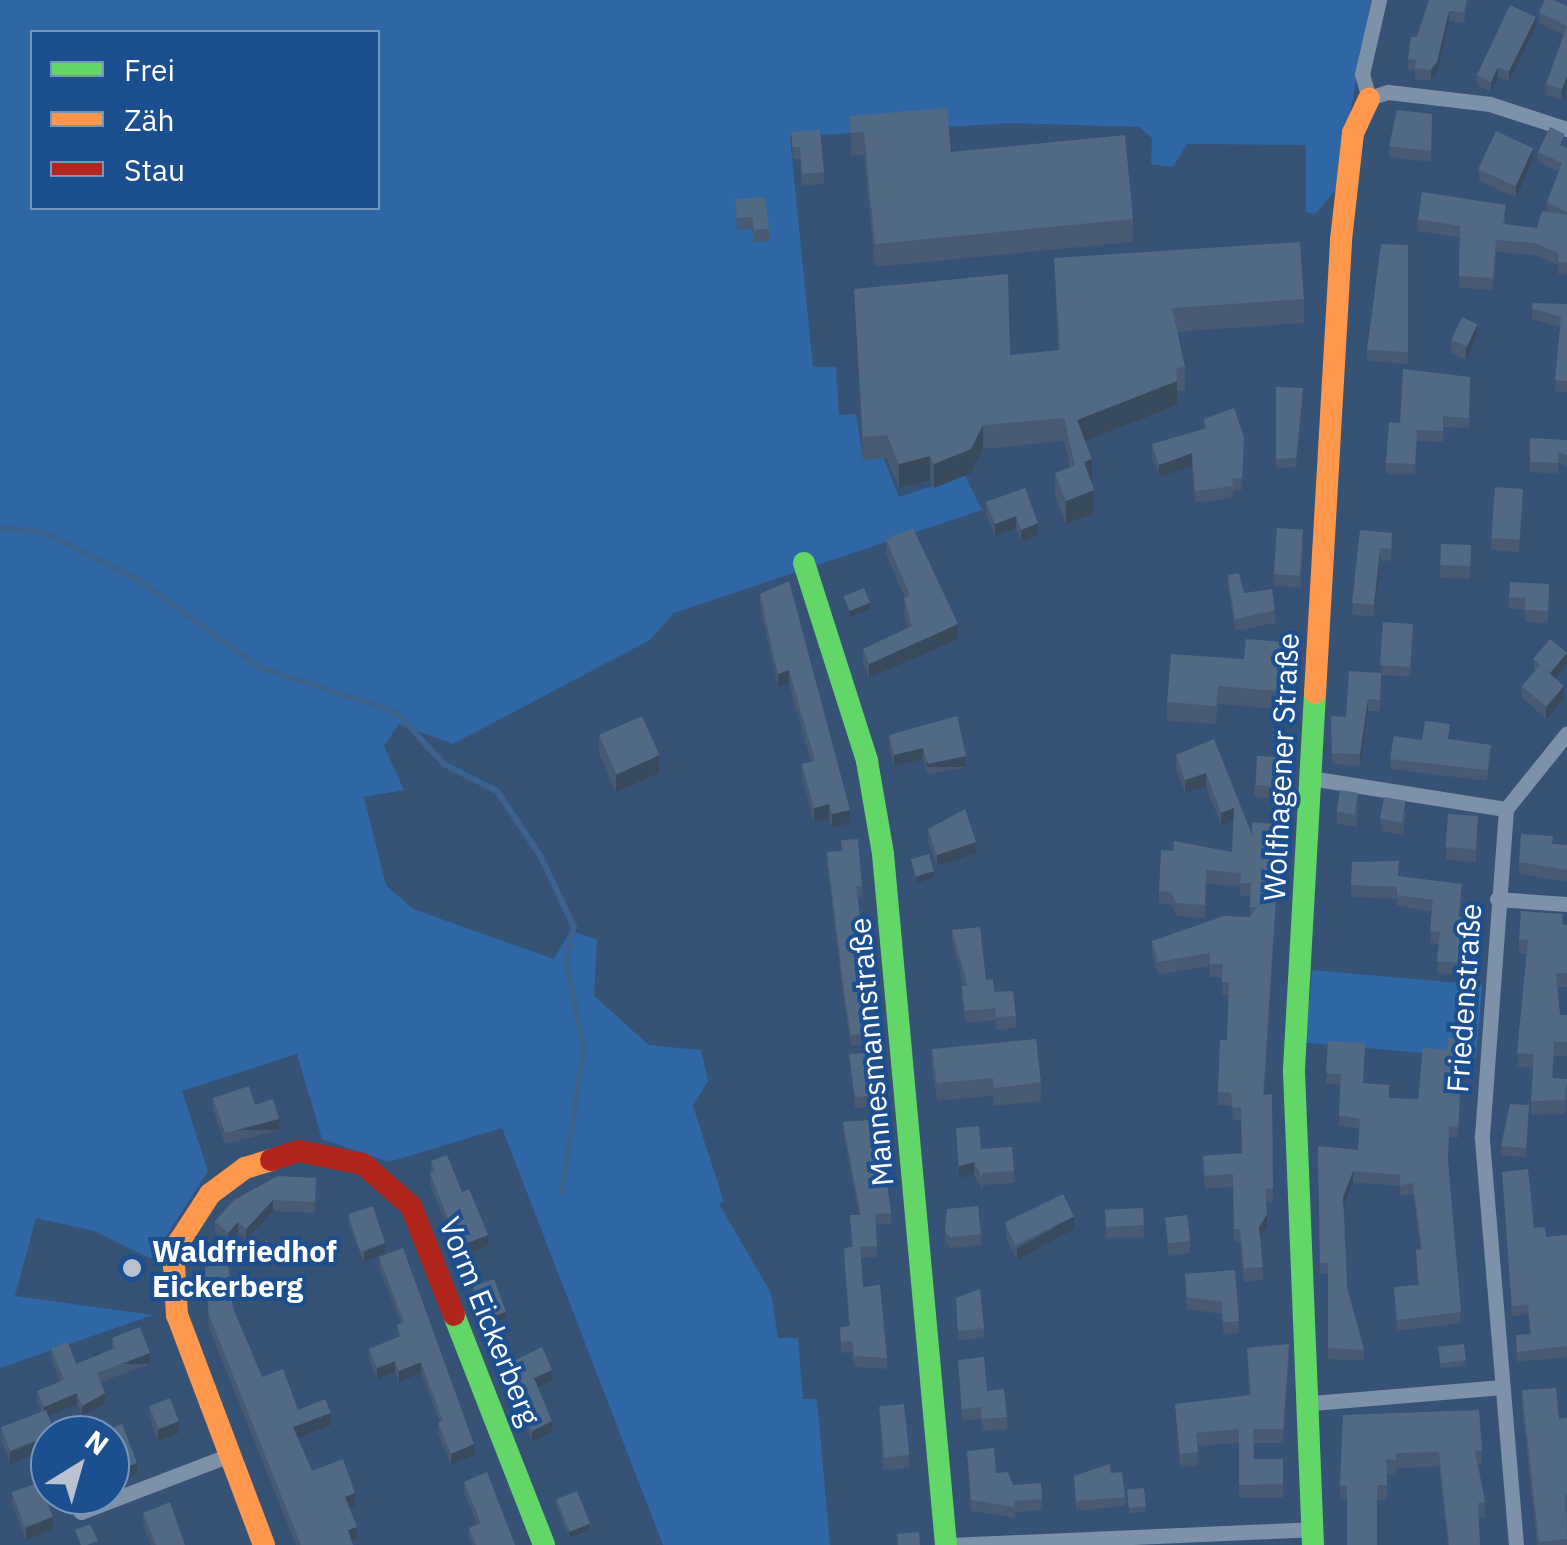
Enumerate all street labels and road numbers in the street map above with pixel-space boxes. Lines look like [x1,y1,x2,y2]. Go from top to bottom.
street label: Wolfhagener Straße [1256,632,1306,902]
street label: Friedenstraße [1439,902,1489,1094]
street label: Mannesmannstraße [841,916,901,1188]
street label: Vorm Eickerberg [432,1212,548,1430]

